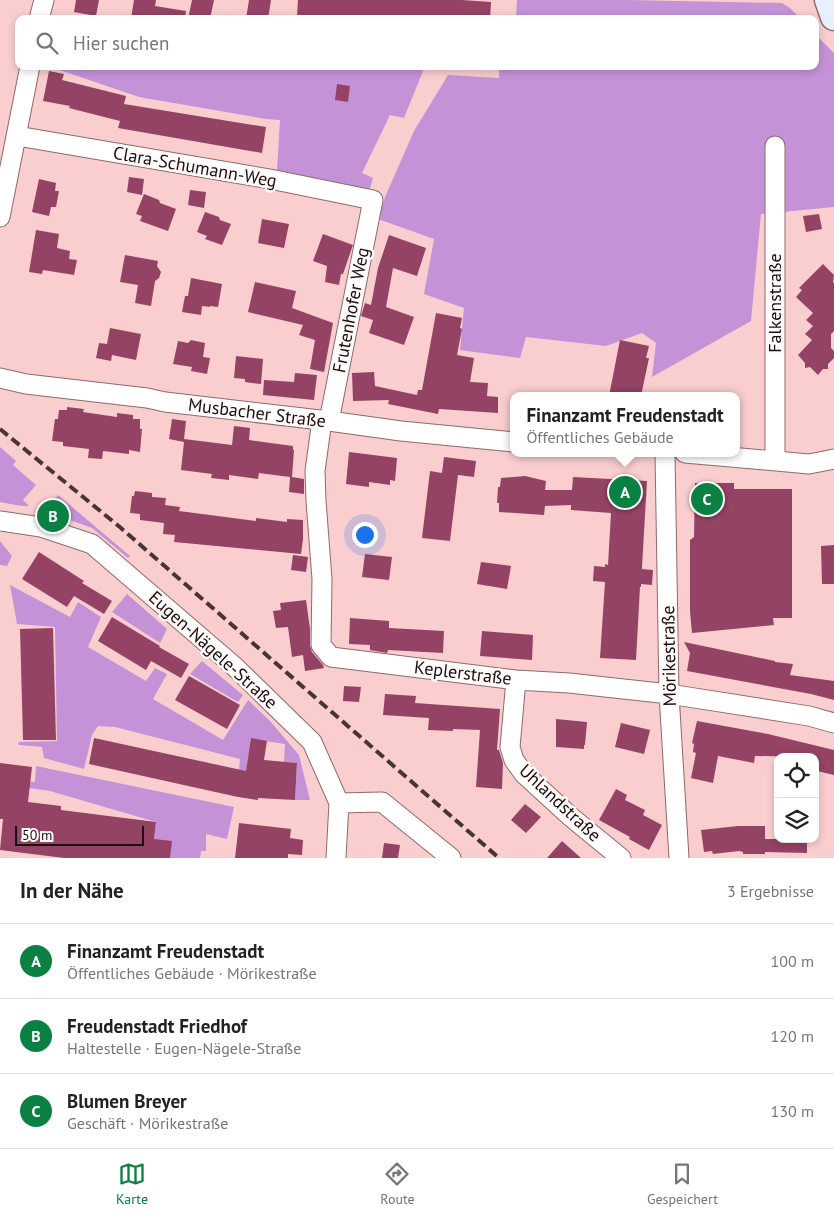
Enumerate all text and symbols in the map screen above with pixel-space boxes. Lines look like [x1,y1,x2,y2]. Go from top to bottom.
search box [15,15,819,70]
icon: search [33,29,61,57]
text: Hier suchen [73,31,169,55]
street label: Clara-Schumann-Weg [111,141,279,192]
street label: Frutenhofer Weg [327,245,374,375]
street label: Falkenstraße [763,253,786,353]
popup [510,392,740,457]
street label: Musbacher Straße [187,393,327,432]
text: Finanzamt Freudenstadt [526,403,724,427]
text: Öffentliches Gebäude [526,427,674,447]
pin: A [609,473,641,511]
pin: C [691,480,723,518]
pin: B [37,497,69,535]
your location [352,522,378,548]
street label: Eugen-Nägele-Straße [144,586,283,714]
street label: Mörikestraße [656,605,681,707]
street label: Keplerstraße [413,655,513,690]
map controls [774,753,819,843]
button: locate [774,753,819,798]
street label: Uhlandstraße [515,759,606,846]
button: layers [774,798,819,843]
scale bar [15,823,144,846]
text: 50 m [22,826,52,844]
text: In der Nähe [20,877,124,904]
text: 3 Ergebnisse [727,881,814,901]
text: Finanzamt Freudenstadt [67,939,264,963]
text: A [31,951,41,971]
text: 100 m [771,951,814,971]
text: Öffentliches Gebäude · Mörikestraße [67,963,317,983]
text: Freudenstadt Friedhof [67,1014,247,1038]
text: B [31,1026,41,1046]
text: 120 m [771,1026,814,1046]
text: Haltestelle · Eugen-Nägele-Straße [67,1038,301,1058]
text: Blumen Breyer [67,1089,187,1113]
text: C [32,1101,40,1121]
text: 130 m [771,1101,814,1121]
text: Geschäft · Mörikestraße [67,1113,228,1133]
tab: Karte [116,1160,148,1208]
tab: Route [380,1160,415,1208]
tab: Gespeichert [647,1160,718,1208]

